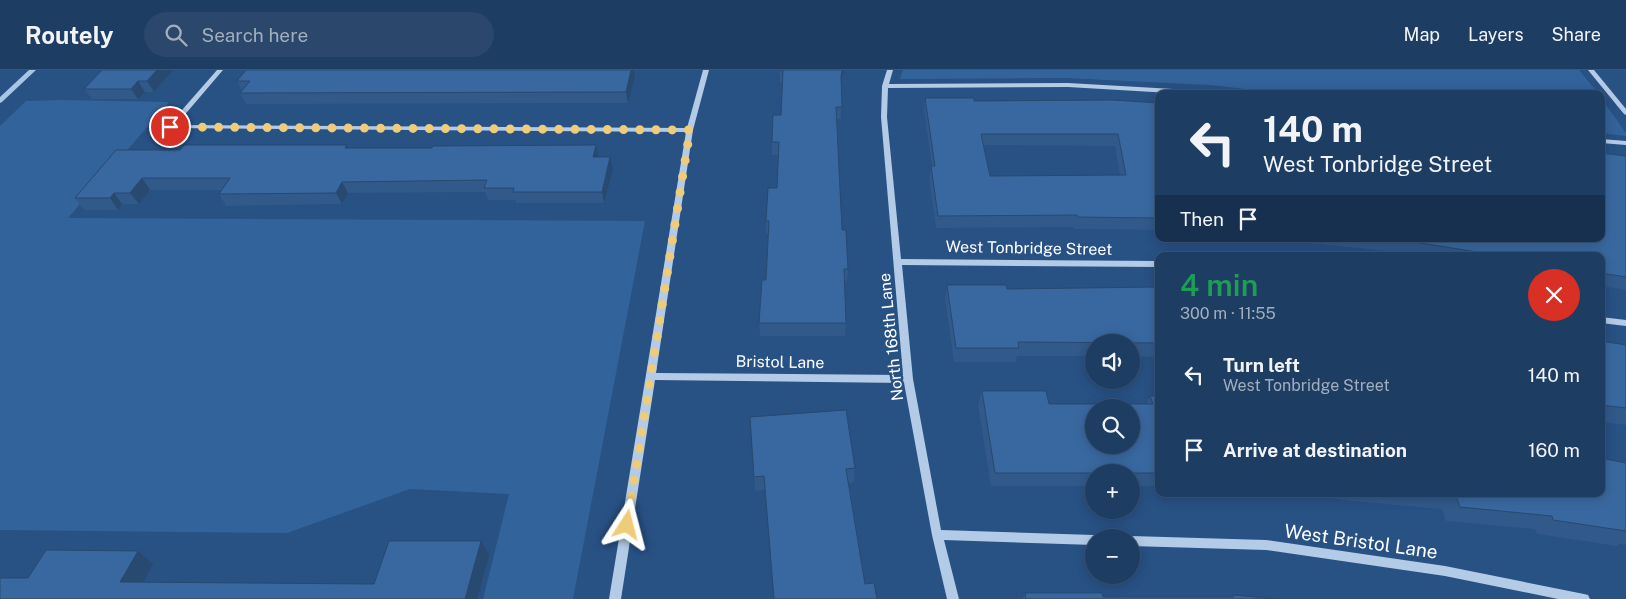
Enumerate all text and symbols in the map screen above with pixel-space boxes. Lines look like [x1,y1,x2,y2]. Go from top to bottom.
search box [144,12,494,57]
text: Routely [25,21,114,49]
icon: search [162,21,190,49]
text: Search here [202,24,308,46]
text: Map [1404,24,1440,45]
text: Layers [1468,24,1524,45]
text: Share [1552,24,1601,45]
pin [149,106,191,148]
text: 140 m [1263,109,1363,150]
icon: left [1180,110,1245,175]
icon: arrive [156,113,184,141]
text: West Tonbridge Street [1263,151,1492,177]
icon: arrive [1234,205,1262,233]
text: Then [1180,208,1224,230]
street label: West Tonbridge Street [945,237,1113,259]
text: 4 min [1180,267,1258,303]
button: close [1528,269,1580,321]
street label: North 168th Lane [875,272,907,402]
text: 300 m · 11:55 [1180,304,1276,323]
map controls [1085,334,1140,584]
button: sound [1085,334,1140,389]
street label: Bristol Lane [735,352,825,372]
text: Turn left [1223,354,1300,376]
icon: left [1180,361,1208,389]
text: 140 m [1528,364,1580,386]
text: West Tonbridge Street [1223,376,1390,395]
button: search [1085,399,1140,454]
icon: arrive [1180,436,1208,464]
text: Arrive at destination [1223,439,1407,461]
text: 160 m [1528,439,1580,461]
button: + [1085,464,1140,519]
position arrow [600,498,652,550]
street label: West Bristol Lane [1283,519,1439,563]
button: − [1085,529,1140,584]

